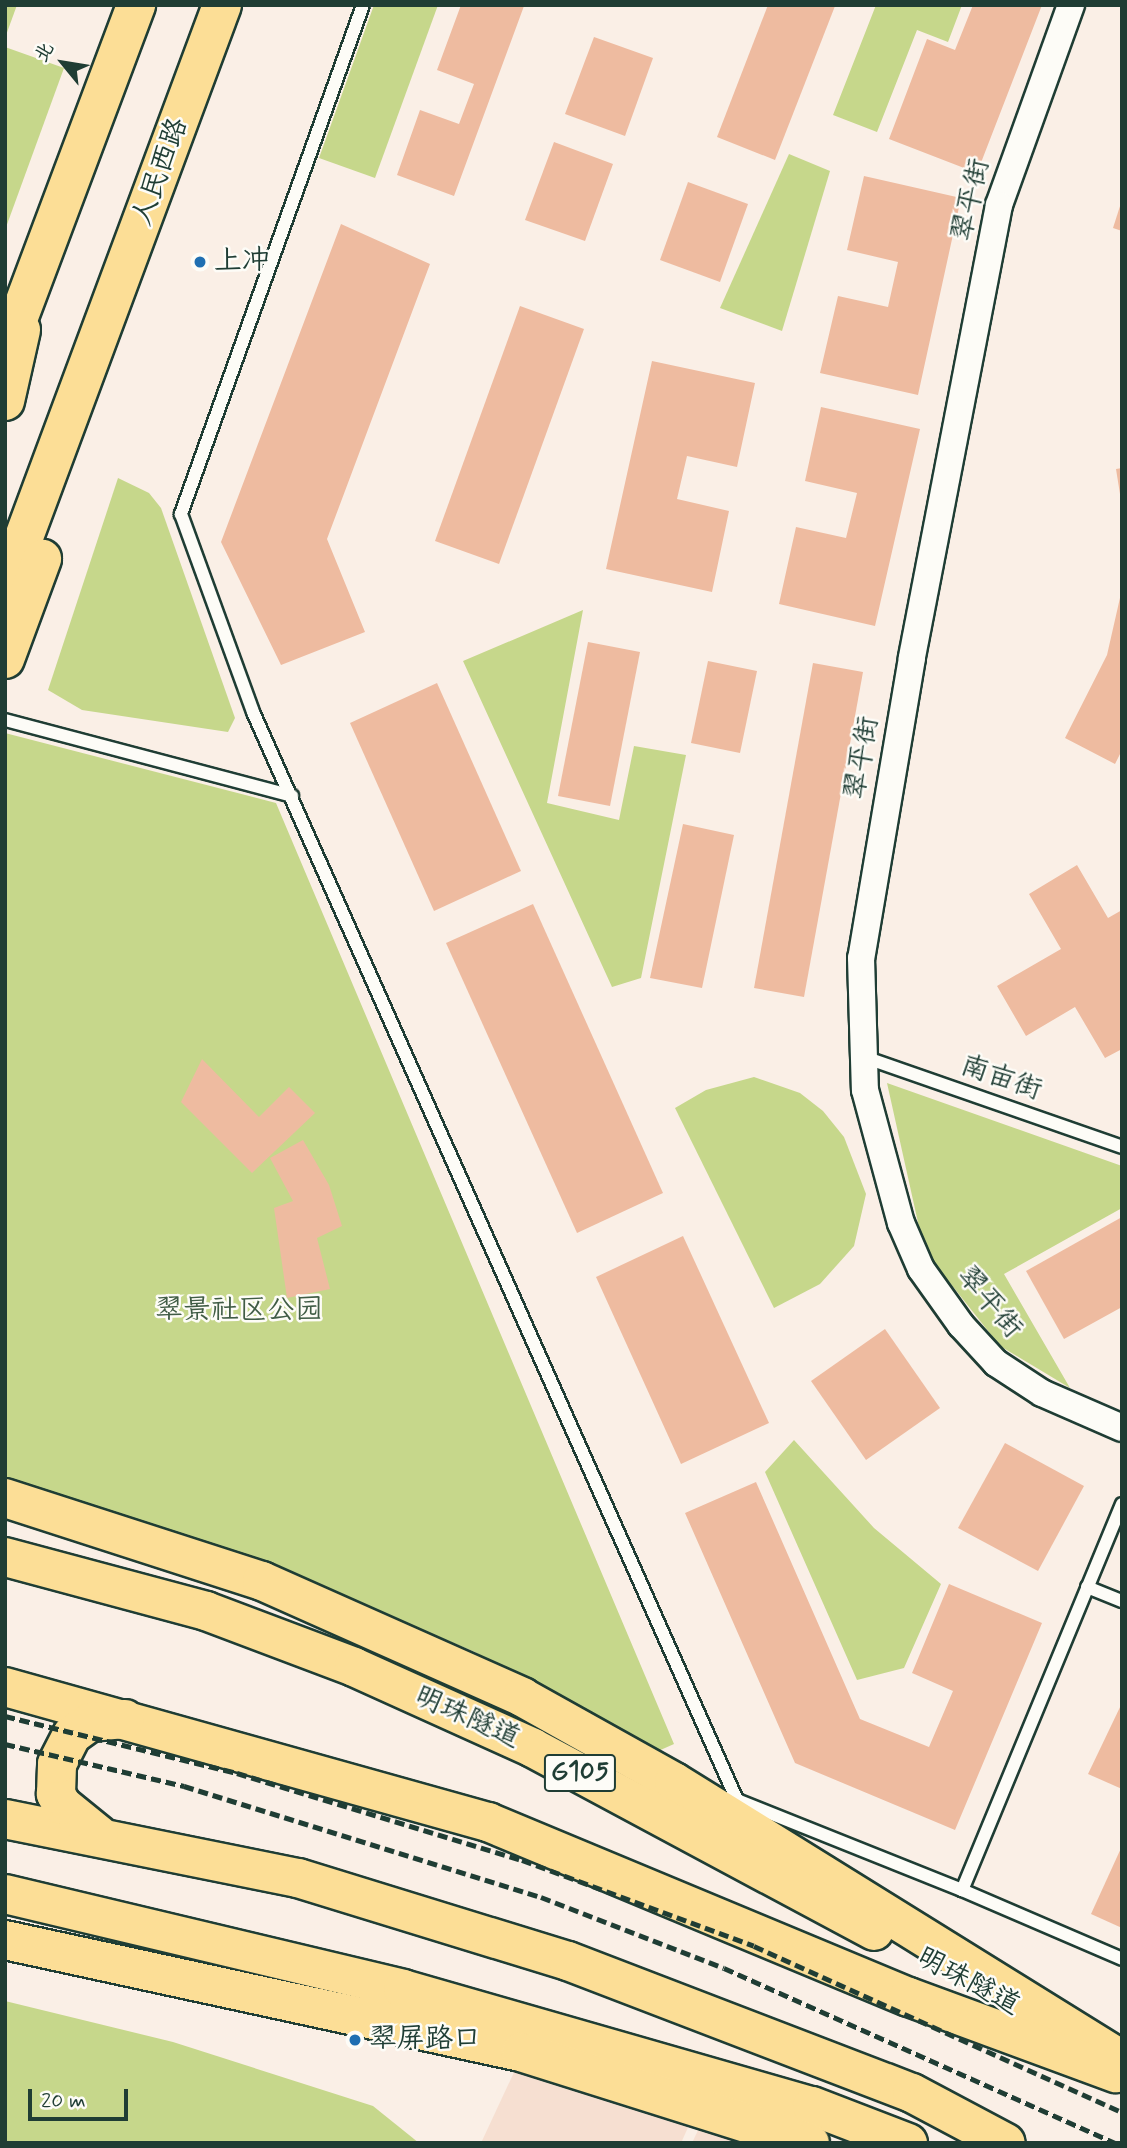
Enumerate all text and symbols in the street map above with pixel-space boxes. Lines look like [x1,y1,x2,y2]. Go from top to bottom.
north arrow [28,28,98,98]
text: 北 [29,38,60,67]
street label: 人民西路 [126,114,196,230]
street label: 翠平街 [946,155,998,245]
place label: 上冲 [214,245,270,279]
marker: 上冲 [192,254,208,270]
street label: 翠平街 [839,714,887,802]
street label: 南亩街 [956,1049,1046,1109]
street label: 翠平街 [949,1260,1029,1346]
park label: 翠景社区公园 [155,1294,323,1328]
street label: 明珠隧道 [409,1680,525,1756]
road number: G105 [543,1750,617,1796]
street label: 明珠隧道 [911,1941,1025,2023]
place label: 翠屏路口 [369,2023,481,2057]
marker: 翠屏路口 [347,2032,363,2048]
scale bar [32,2074,131,2118]
text: 20 m [41,2087,86,2115]

